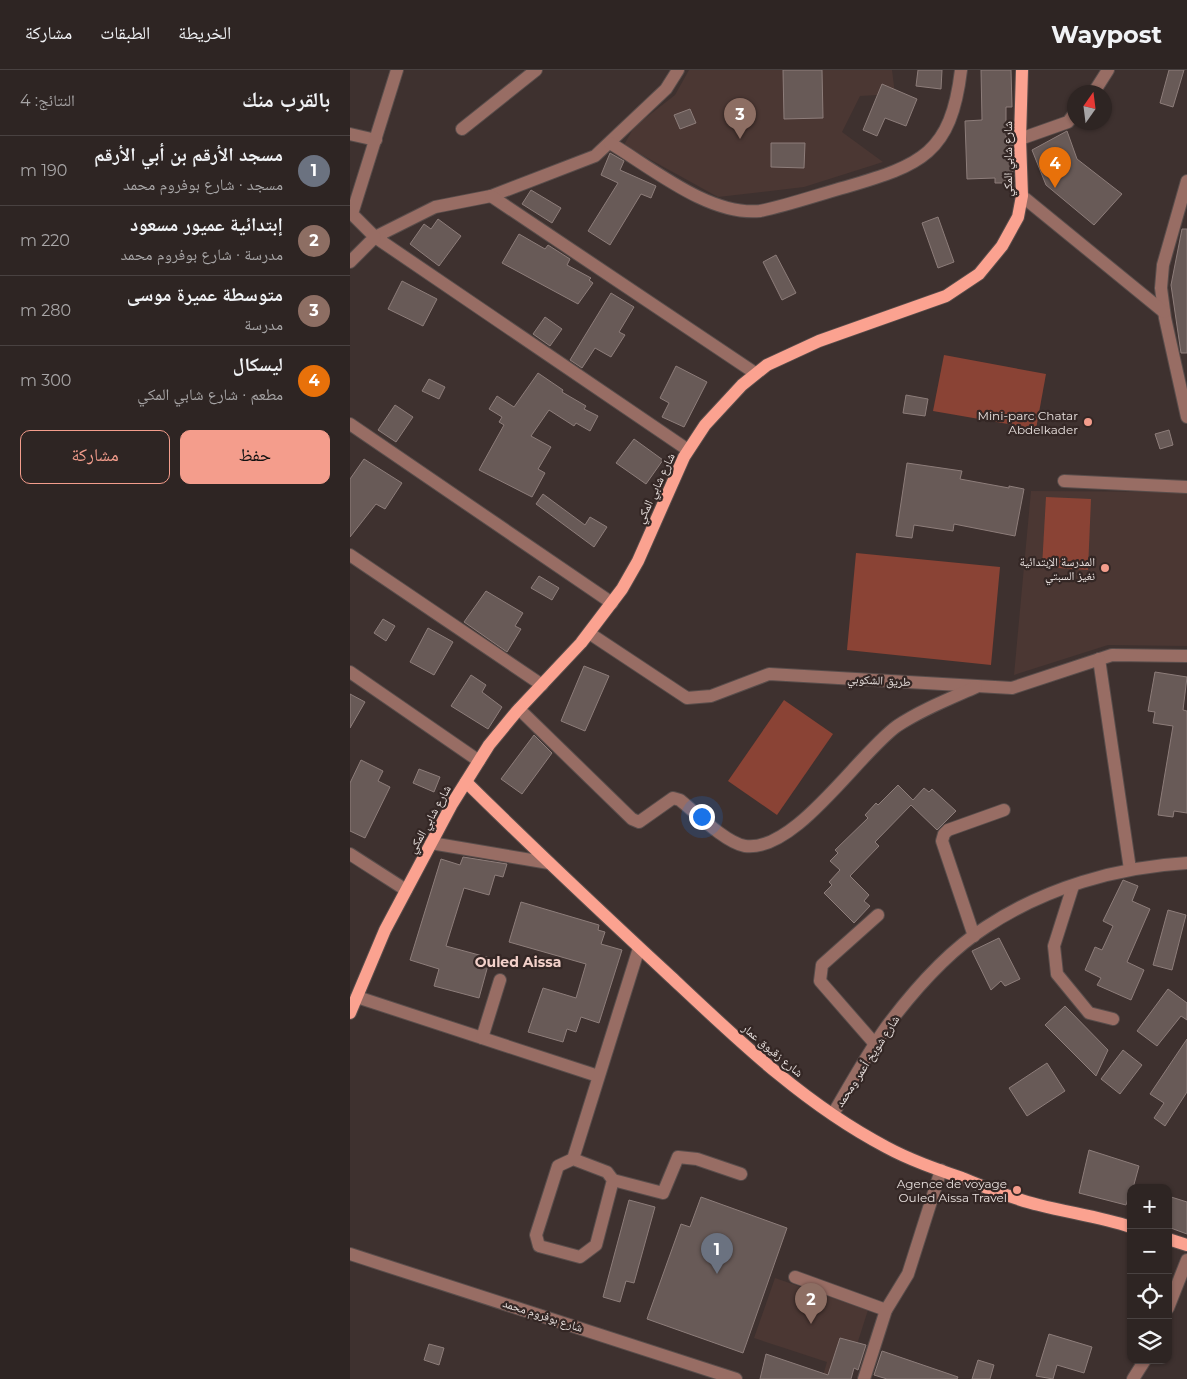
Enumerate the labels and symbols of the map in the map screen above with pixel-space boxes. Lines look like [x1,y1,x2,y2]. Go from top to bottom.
north arrow [1067,85,1112,130]
pin: 3 [724,98,756,139]
street label: شارع شابي المكي [1000,121,1018,197]
pin: 4 [1039,147,1071,188]
place label: Mini-parc Chatar Abdelkader [977,408,1078,437]
marker: Mini-parc Chatar Abdelkader [1082,416,1094,428]
street label: شارع شابي المكي [632,450,681,527]
place label: المدرسة الإبتدائية نغيز السبتي [1020,554,1095,586]
marker: المدرسة الإبتدائية نغيز السبتي [1099,562,1111,574]
street label: طريق الشكوبي [847,671,911,692]
street label: شارع شابي المكي [404,782,457,857]
your location [689,804,715,830]
district label: Ouled Aissa [475,953,561,971]
street label: شارع شويخ أعمر ومحمد [832,1012,903,1110]
street label: شارع زقيوق عمار [738,1019,807,1081]
place label: Agence de voyage Ouled Aissa Travel [897,1176,1007,1205]
marker: Agence de voyage Ouled Aissa Travel [1011,1184,1023,1196]
pin: 1 [701,1233,733,1274]
pin: 2 [795,1283,827,1324]
street label: شارع بوفروم محمد [501,1295,585,1336]

